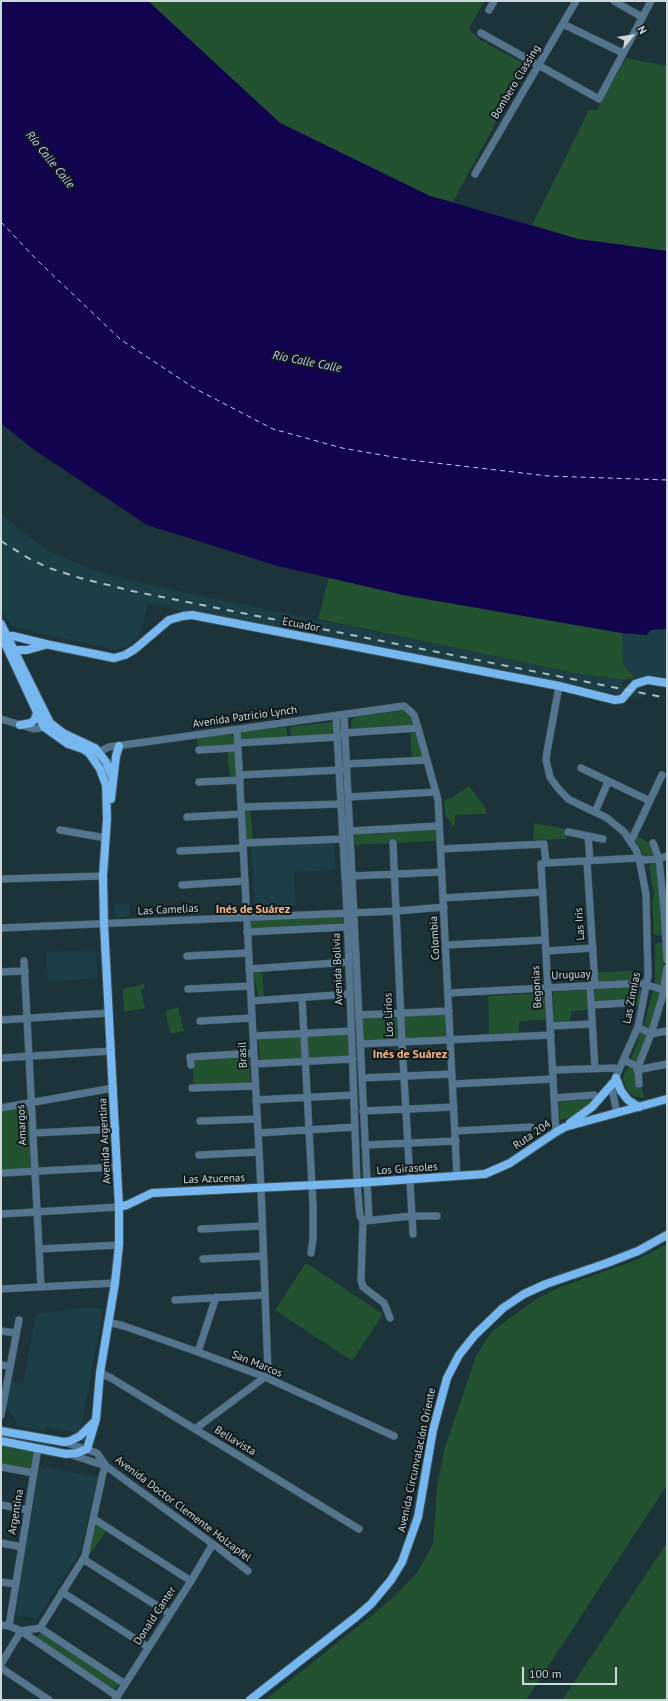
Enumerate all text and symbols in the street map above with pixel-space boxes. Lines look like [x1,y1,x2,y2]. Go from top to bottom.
north arrow [612,16,652,56]
text: N [635,23,650,37]
street label: Bombero Classing [489,42,543,122]
water label: Río Calle Calle [22,128,78,192]
water label: Río Calle Calle [271,348,343,376]
street label: Ecuador [281,615,321,635]
street label: Avenida Patricio Lynch [192,703,298,731]
street label: Las Camelias [137,902,199,918]
district label: Inés de Suárez [216,903,290,917]
street label: Las Iris [572,907,588,941]
street label: Colombia [427,916,443,960]
street label: Avenida Bolivia [330,933,346,1005]
street label: Begonias [529,965,545,1009]
street label: Uruguay [551,967,591,983]
street label: Las Zinnias [621,971,643,1025]
street label: Los Lirios [382,993,396,1037]
street label: Brasil [236,1041,250,1069]
district label: Inés de Suárez [373,1048,447,1062]
street label: Avenida Argentina [96,1098,114,1184]
street label: Amargos [14,1104,30,1146]
street label: Ruta 204 [511,1118,553,1152]
street label: Los Girasoles [376,1160,438,1178]
street label: Las Azucenas [183,1171,245,1187]
street label: San Marcos [230,1348,284,1380]
street label: Avenida Circunvalación Oriente [395,1387,439,1533]
street label: Bellavista [212,1424,258,1458]
street label: Avenida Doctor Clemente Holzapfel [112,1453,254,1565]
street label: Argentina [6,1488,26,1536]
street label: Donald Canter [131,1584,179,1648]
scale bar [524,1659,619,1685]
text: 100 m [529,1666,562,1681]

